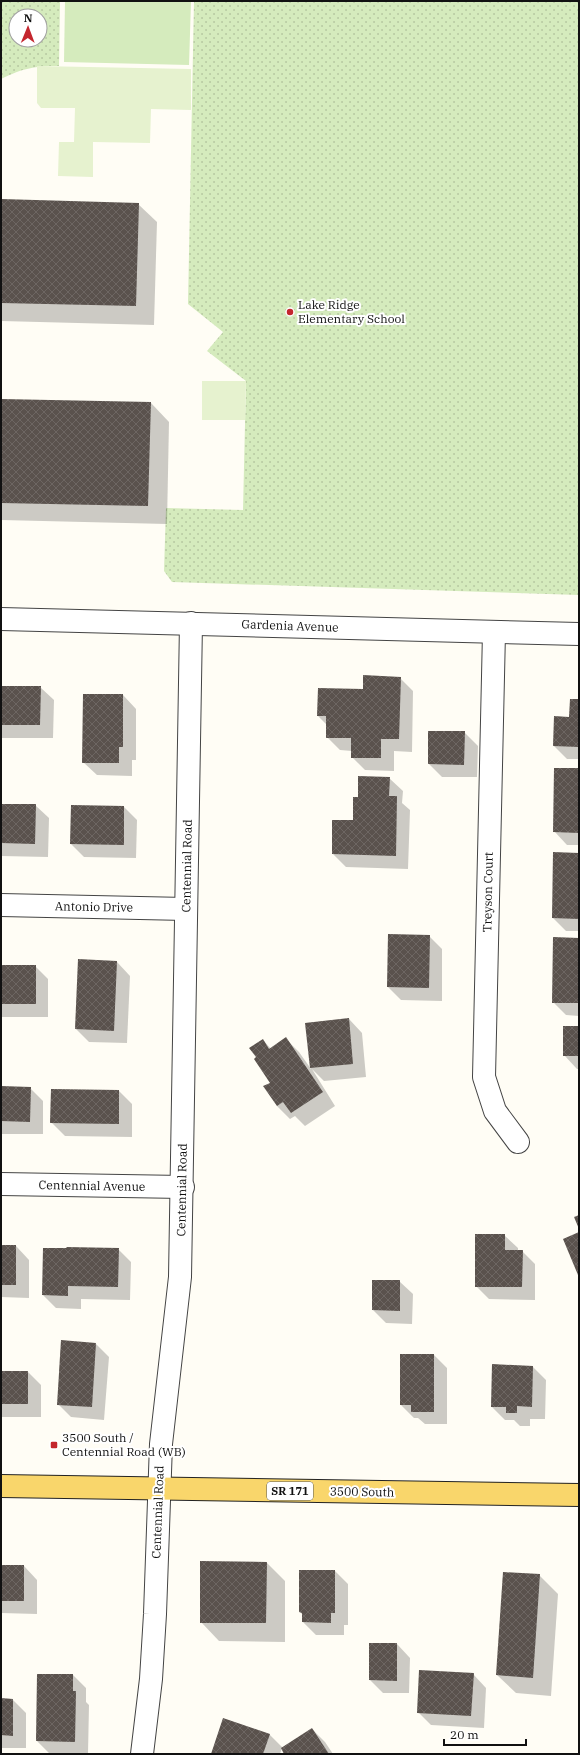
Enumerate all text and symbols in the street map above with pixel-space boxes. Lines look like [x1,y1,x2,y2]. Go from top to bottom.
north arrow [8,8,48,48]
text: N [24,11,33,25]
place label: Lake Ridge Elementary School [298,297,405,326]
marker: Lake Ridge Elementary School [285,307,295,317]
street label: Gardenia Avenue [241,616,339,635]
street label: Centennial Road [178,819,195,913]
street label: Treyson Court [479,852,496,932]
street label: Antonio Drive [55,898,133,915]
street label: Centennial Road [173,1143,190,1237]
street label: Centennial Avenue [39,1177,145,1194]
place label: 3500 South / Centennial Road (WB) [62,1430,186,1459]
marker: 3500 South / Centennial Road (WB) [49,1440,59,1450]
street label: Centennial Road [148,1465,167,1559]
road number: SR 171 [267,1482,313,1500]
street label: 3500 South [330,1483,395,1500]
scale bar [444,1721,526,1747]
text: 20 m [450,1727,479,1742]

